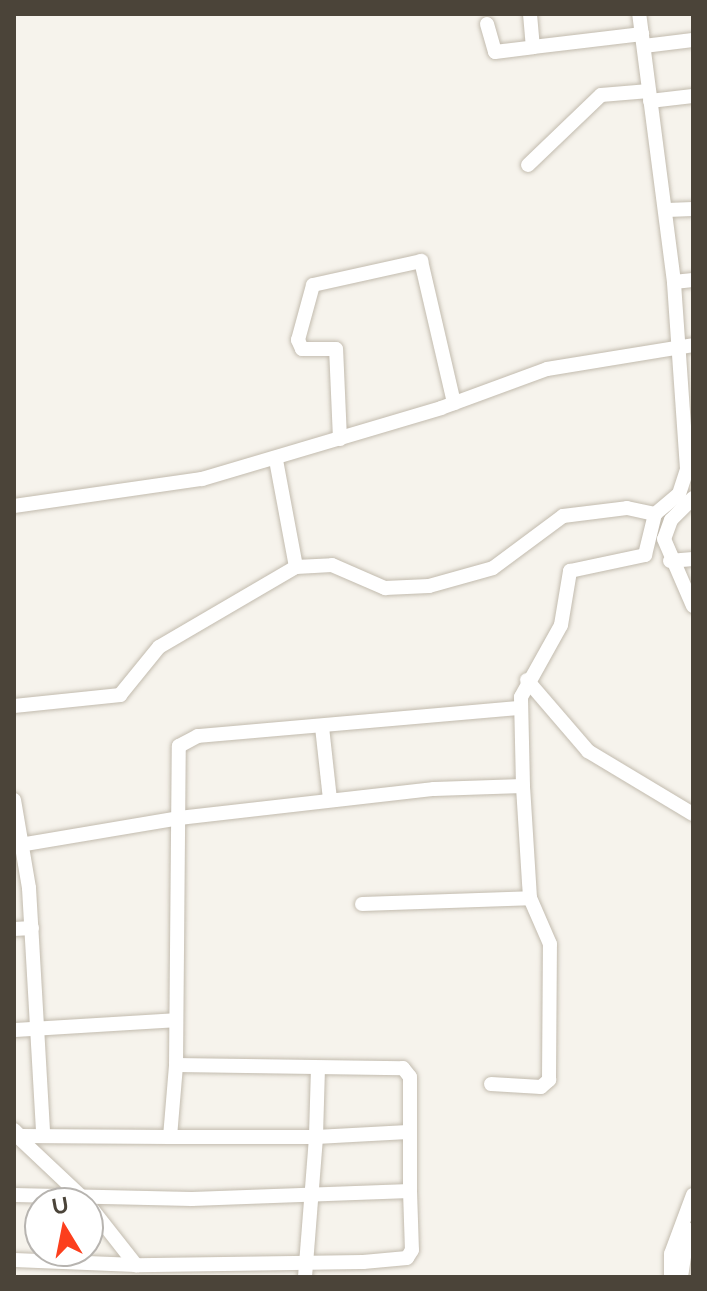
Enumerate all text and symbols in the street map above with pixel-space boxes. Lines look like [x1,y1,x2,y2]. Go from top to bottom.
north arrow [24,1187,104,1267]
text: U [50,1191,71,1220]

